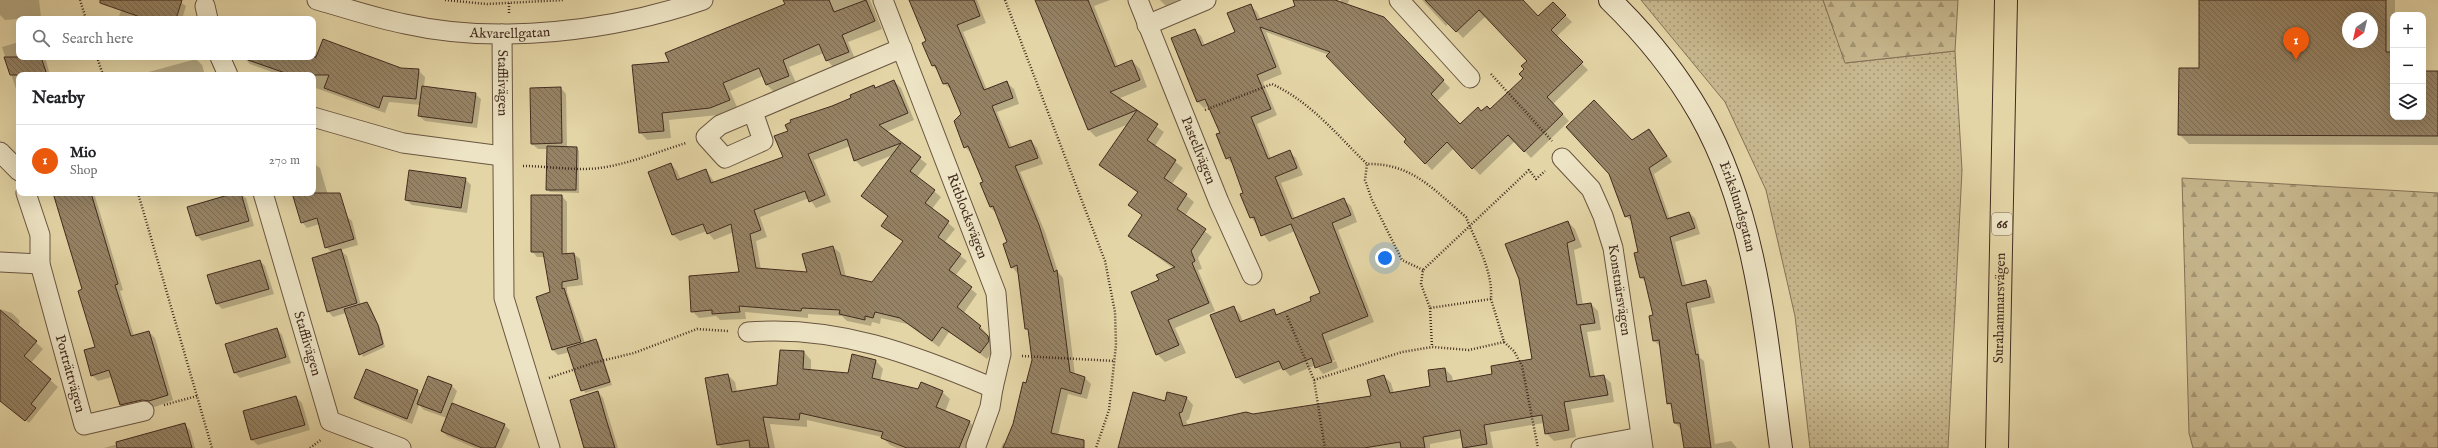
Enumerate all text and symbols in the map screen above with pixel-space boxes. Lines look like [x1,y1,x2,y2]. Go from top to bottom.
north arrow [2342,12,2378,48]
map controls [2390,12,2426,120]
button: + [2390,12,2426,48]
search box [16,16,316,60]
street label: Akvarellgatan [468,23,551,43]
icon: search [30,27,52,49]
pin: 1 [2283,27,2309,60]
text: Search here [62,29,133,48]
button: − [2390,48,2426,84]
street label: Stafflivägen [493,50,512,117]
button: layers [2390,84,2426,120]
text: Nearby [32,88,85,109]
street label: Pastellvägen [1177,114,1220,187]
text: Mio [70,143,96,162]
text: 1 [43,152,47,169]
text: 270 m [269,152,300,169]
street label: Erikslundsgatan [1715,159,1760,254]
text: Shop [70,162,98,179]
street label: Ritblocksvägen [942,171,992,262]
road number: 66 [1992,213,2012,235]
street label: Konstnärsvägen [1604,243,1635,337]
your location [1375,248,1395,268]
street label: Surahammarsvägen [1990,252,2010,364]
street label: Stafflivägen [289,309,325,379]
street label: Porträttvägen [51,333,89,415]

